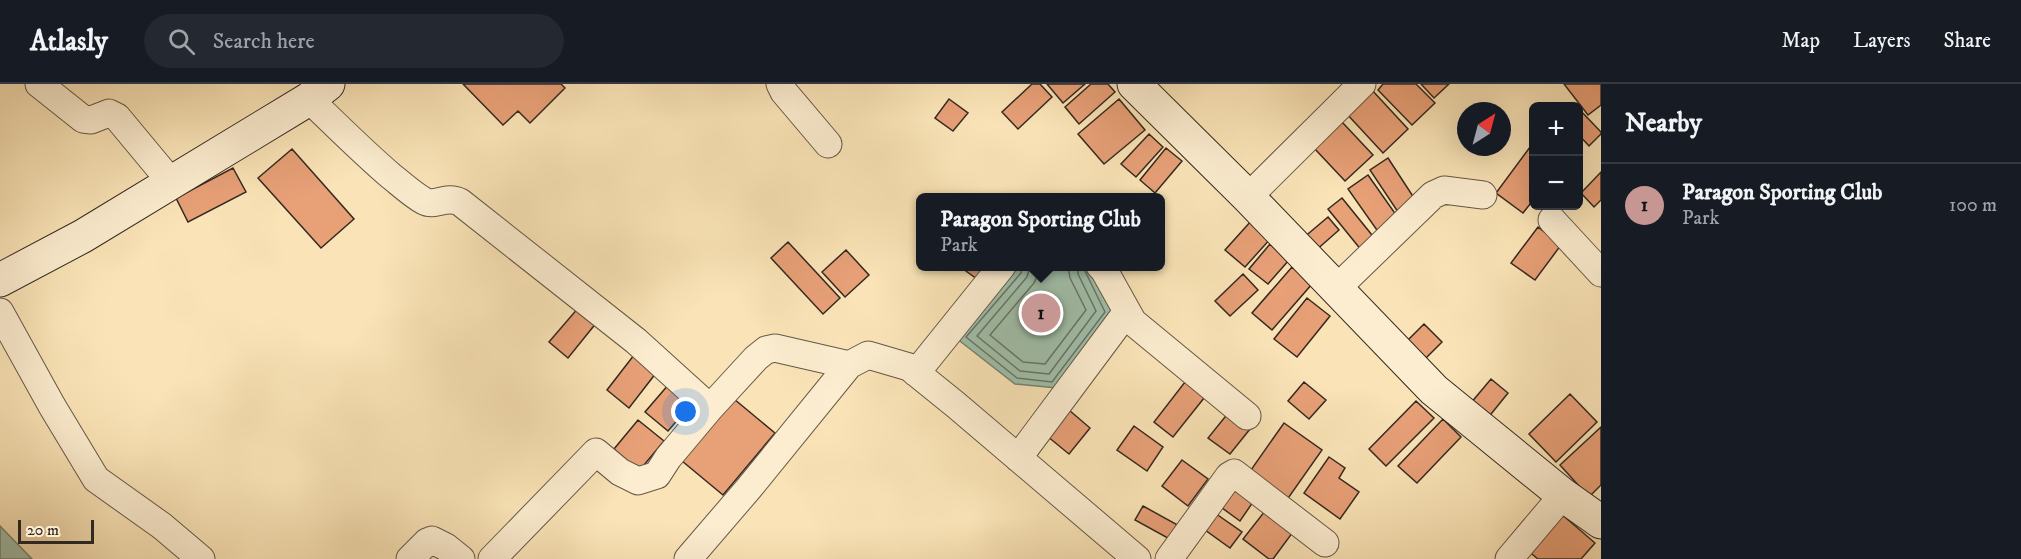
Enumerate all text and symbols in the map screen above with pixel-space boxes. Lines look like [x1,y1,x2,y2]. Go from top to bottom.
search box [144,14,564,68]
text: Atlasly [30,24,108,59]
icon: search [165,25,198,58]
text: Search here [213,28,315,55]
text: Map [1781,28,1820,54]
text: Layers [1853,28,1911,54]
text: Share [1944,28,1991,54]
north arrow [1457,102,1511,156]
map controls [1529,102,1583,210]
button: + [1529,102,1583,156]
text: Nearby [1625,107,1702,140]
button: − [1529,156,1583,210]
text: Paragon Sporting Club [1682,179,1882,206]
popup [916,193,1165,271]
text: 1 [1641,193,1648,218]
text: 100 m [1949,193,1997,218]
text: Paragon Sporting Club [940,206,1141,233]
text: Park [1682,206,1719,231]
text: Park [940,233,978,258]
pin: 1 [1022,290,1060,336]
your location [671,397,700,426]
scale bar [18,517,94,544]
text: 20 m [27,520,59,540]

